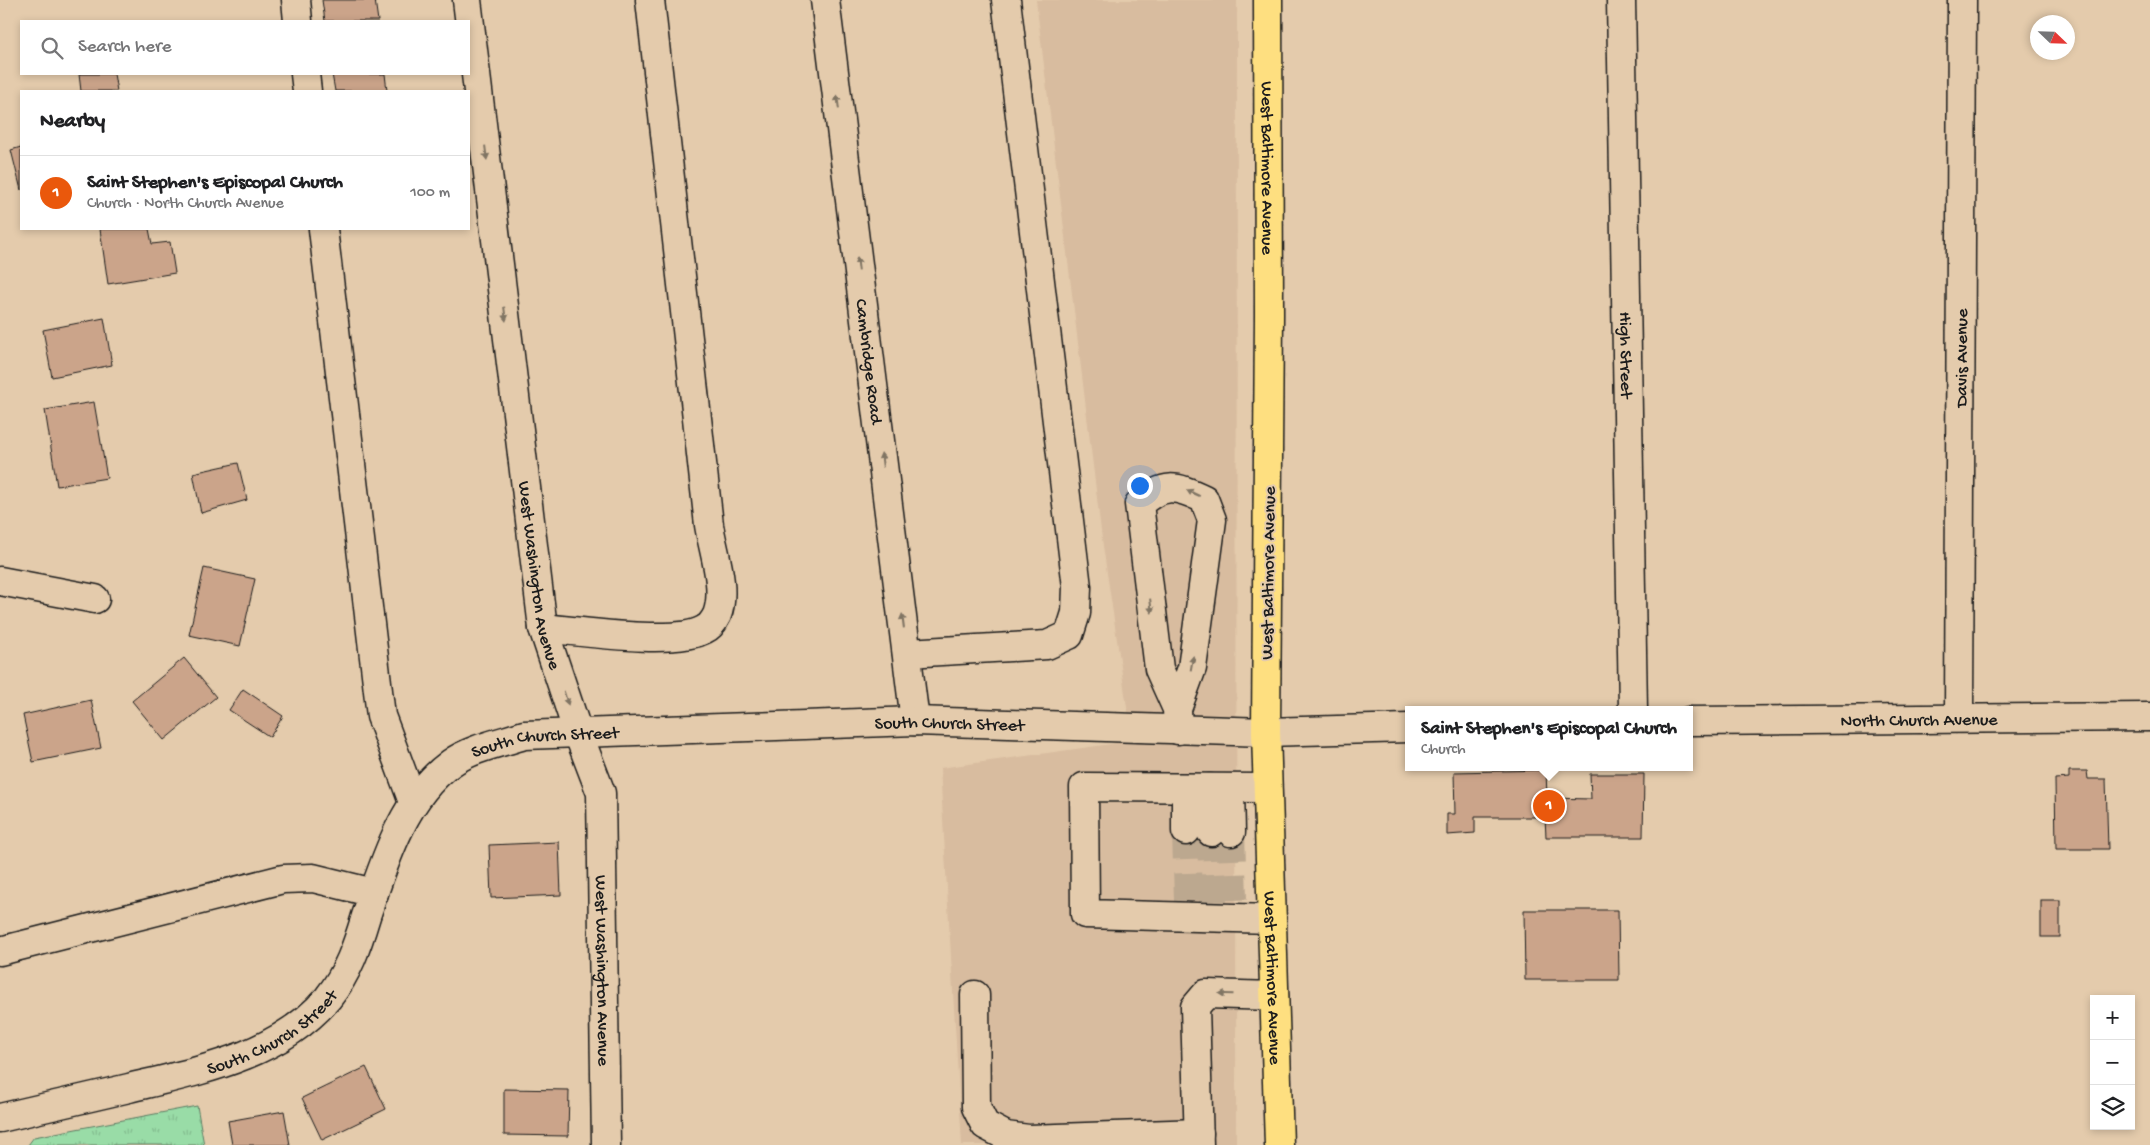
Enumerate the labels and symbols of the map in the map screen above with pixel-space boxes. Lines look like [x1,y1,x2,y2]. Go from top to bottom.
north arrow [2030,15,2075,60]
street label: West Baltimore Avenue [1255,81,1277,256]
one-way arrow [834,94,842,110]
one-way arrow [482,145,490,161]
one-way arrow [854,255,862,271]
street label: Cambridge Road [849,298,886,427]
one-way arrow [501,306,509,322]
street label: Davis Avenue [1952,308,1974,408]
street label: High Street [1613,312,1636,400]
one-way arrow [878,451,886,467]
your location [1127,473,1153,499]
street label: West Washington Avenue [512,480,564,673]
street label: West Baltimore Avenue [1257,485,1282,660]
one-way arrow [1186,489,1200,497]
one-way arrow [1148,598,1156,614]
one-way arrow [898,613,906,629]
one-way arrow [1189,655,1197,671]
one-way arrow [562,691,570,706]
street label: North Church Avenue [1840,710,1998,733]
street label: South Church Street [874,713,1026,737]
street label: South Church Street [469,724,621,764]
pin: 1 [1533,787,1565,825]
street label: West Washington Avenue [589,875,613,1067]
street label: West Baltimore Avenue [1258,891,1284,1066]
street label: South Church Street [205,985,344,1081]
one-way arrow [1217,990,1233,998]

